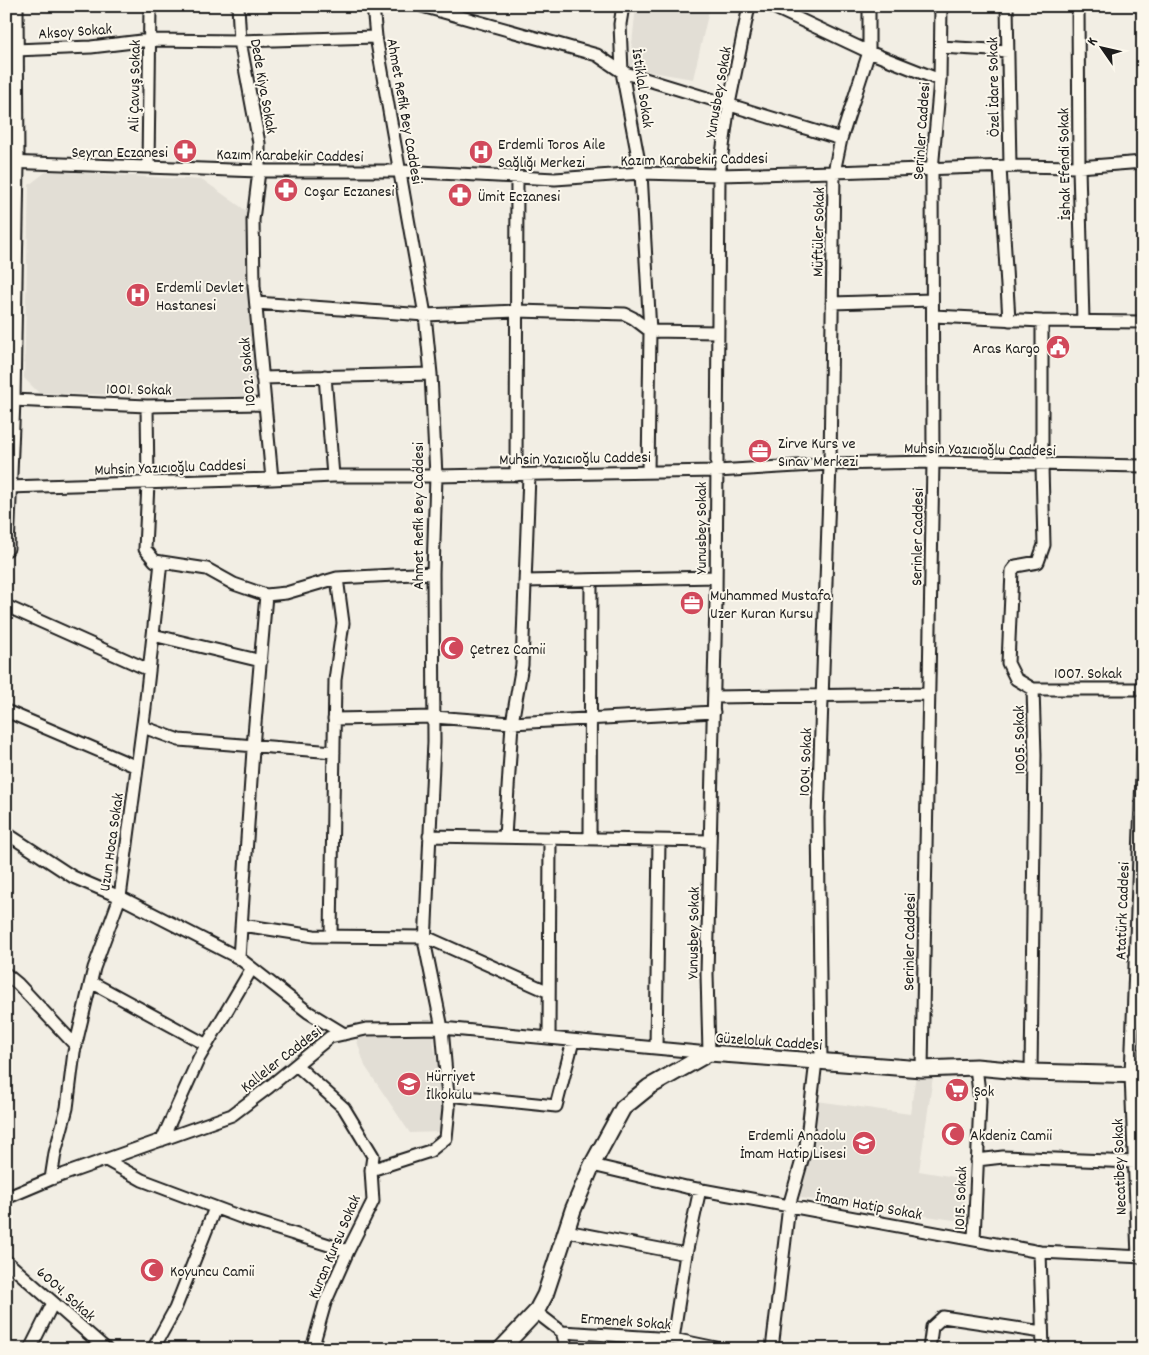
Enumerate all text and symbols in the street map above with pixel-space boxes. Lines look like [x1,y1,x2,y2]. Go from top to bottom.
street label: Aksoy Sokak [37,18,113,47]
north arrow [1076,22,1126,72]
text: K [1083,33,1103,50]
street label: Dede Kiya Sokak [243,37,282,136]
street label: Ahmet Refik Bey Caddesi [379,37,428,186]
street label: Özel İdare Sokak [982,37,1007,137]
street label: Ali Çavuş Sokak [123,39,148,133]
street label: Yunusbey Sokak [700,45,739,140]
street label: İstiklal Sokak [625,47,658,130]
street label: Serinler Caddesi [908,81,937,181]
street label: İshak Efendi Sokak [1053,108,1078,220]
place label: Erdemli Toros Aile Sağlığı Merkezi [498,134,605,175]
pharmacy icon: Seyran Eczanesi [172,138,198,164]
hospital icon: Erdemli Toros Aile Sağlığı Merkezi [468,139,494,165]
place label: Seyran Eczanesi [72,142,168,165]
street label: Kazım Karabekir Caddesi [216,144,364,169]
street label: Kazım Karabekir Caddesi [620,148,768,173]
pharmacy icon: Coşar Eczanesi [273,177,299,203]
place label: Coşar Eczanesi [304,181,394,204]
pharmacy icon: Ümit Eczanesi [447,182,473,208]
place label: Ümit Eczanesi [478,186,560,209]
street label: Müftüler Sokak [807,187,832,277]
place label: Erdemli Devlet Hastanesi [156,277,244,318]
hospital icon: Erdemli Devlet Hastanesi [125,282,151,308]
public building icon: Aras Kargo [1045,334,1071,360]
street label: 1002. Sokak [234,336,263,407]
place label: Aras Kargo [972,338,1040,361]
street label: 1001. Sokak [106,378,172,403]
place label: Zirve Kurs ve Sınav Merkezi [778,433,858,474]
office icon: Zirve Kurs ve Sınav Merkezi [747,438,773,464]
street label: Muhsin Yazıcıoğlu Caddesi [904,438,1056,463]
street label: Ahmet Refik Bey Caddesi [408,442,431,590]
street label: Muhsin Yazıcıoğlu Caddesi [499,447,651,472]
street label: Muhsin Yazıcıoğlu Caddesi [94,454,246,483]
street label: Yunusbey Sokak [691,482,714,574]
street label: Serinler Caddesi [906,488,931,586]
place label: Muhammed Mustafa Uzer Kuran Kursu [710,585,831,626]
office icon: Muhammed Mustafa Uzer Kuran Kursu [679,590,705,616]
mosque icon: Çetrez Camii [439,635,465,661]
place label: Çetrez Camii [470,639,545,662]
street label: 1007. Sokak [1054,663,1122,686]
street label: 1005. Sokak [1008,705,1033,775]
street label: 1004. Sokak [794,727,819,797]
street label: Uzun Hoca Sokak [94,791,131,893]
street label: Atatürk Caddesi [1110,862,1137,961]
street label: Yunusbey Sokak [682,886,707,980]
street label: Serinler Caddesi [898,893,923,991]
street label: Kalleler Caddesi [236,1021,327,1099]
street label: Güzeloluk Caddesi [715,1027,823,1058]
place label: Hürriyet İlkokulu [426,1066,475,1107]
school or university icon: Hürriyet İlkokulu [396,1071,422,1097]
supermarket icon: Şok [944,1077,970,1103]
place label: Şok [974,1081,994,1104]
street label: Necatibey Sokak [1107,1118,1134,1216]
mosque icon: Akdeniz Camii [940,1121,966,1147]
place label: Erdemli Anadolu İmam Hatip Lisesi [740,1125,846,1166]
place label: Akdeniz Camii [970,1125,1052,1148]
school or university icon: Erdemli Anadolu İmam Hatip Lisesi [851,1130,877,1156]
street label: 1015. Sokak [949,1166,974,1231]
street label: İmam Hatip Sokak [813,1186,924,1227]
street label: Kuran Kursu Sokak [303,1191,368,1303]
mosque icon: Koyuncu Camii [139,1257,165,1283]
place label: Koyuncu Camii [170,1261,255,1284]
street label: 6004. Sokak [30,1262,100,1328]
street label: Ermenek Sokak [580,1308,672,1337]

